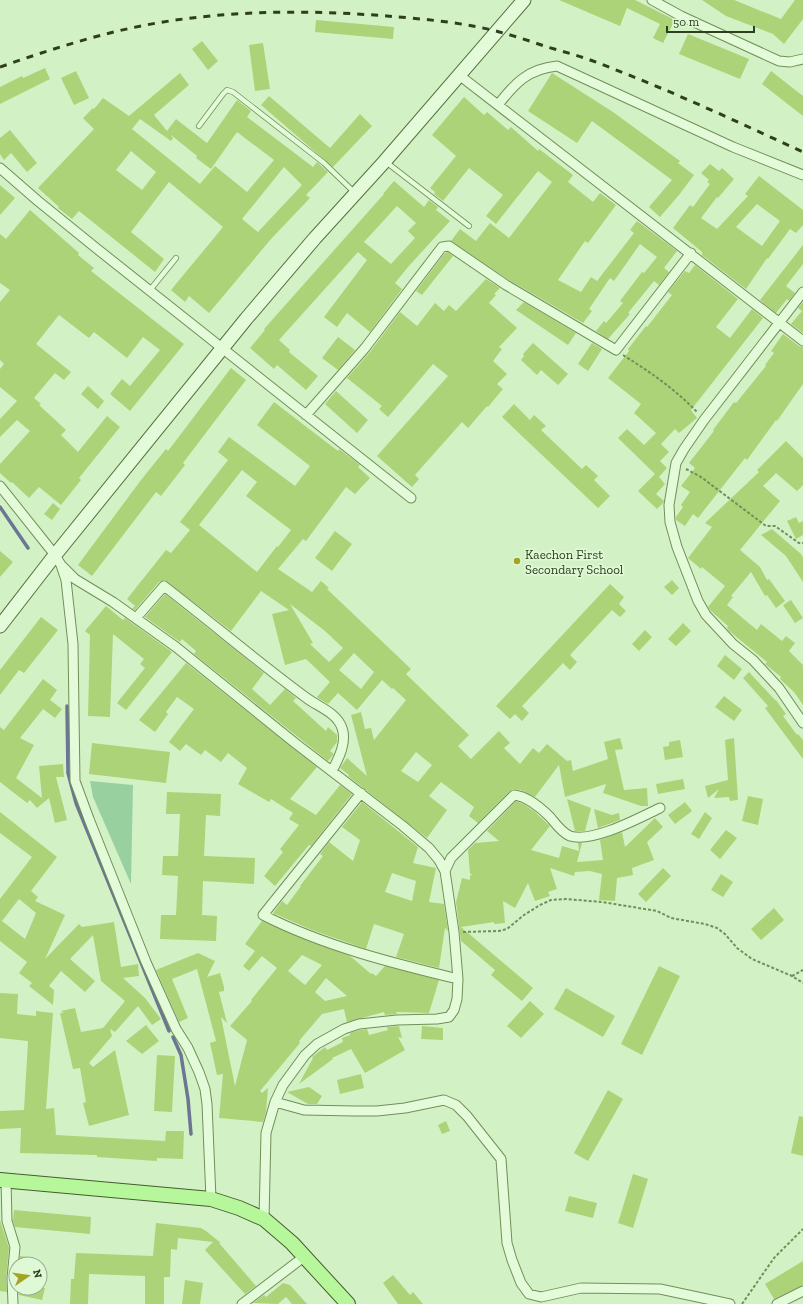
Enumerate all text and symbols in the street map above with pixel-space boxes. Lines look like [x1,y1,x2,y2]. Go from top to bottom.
scale bar [667,8,754,34]
text: 50 m [673,15,700,29]
place label: Kaechon First Secondary School [525,547,624,577]
marker: Kaechon First Secondary School [512,556,522,566]
north arrow [8,1256,48,1296]
text: N [30,1268,45,1280]

